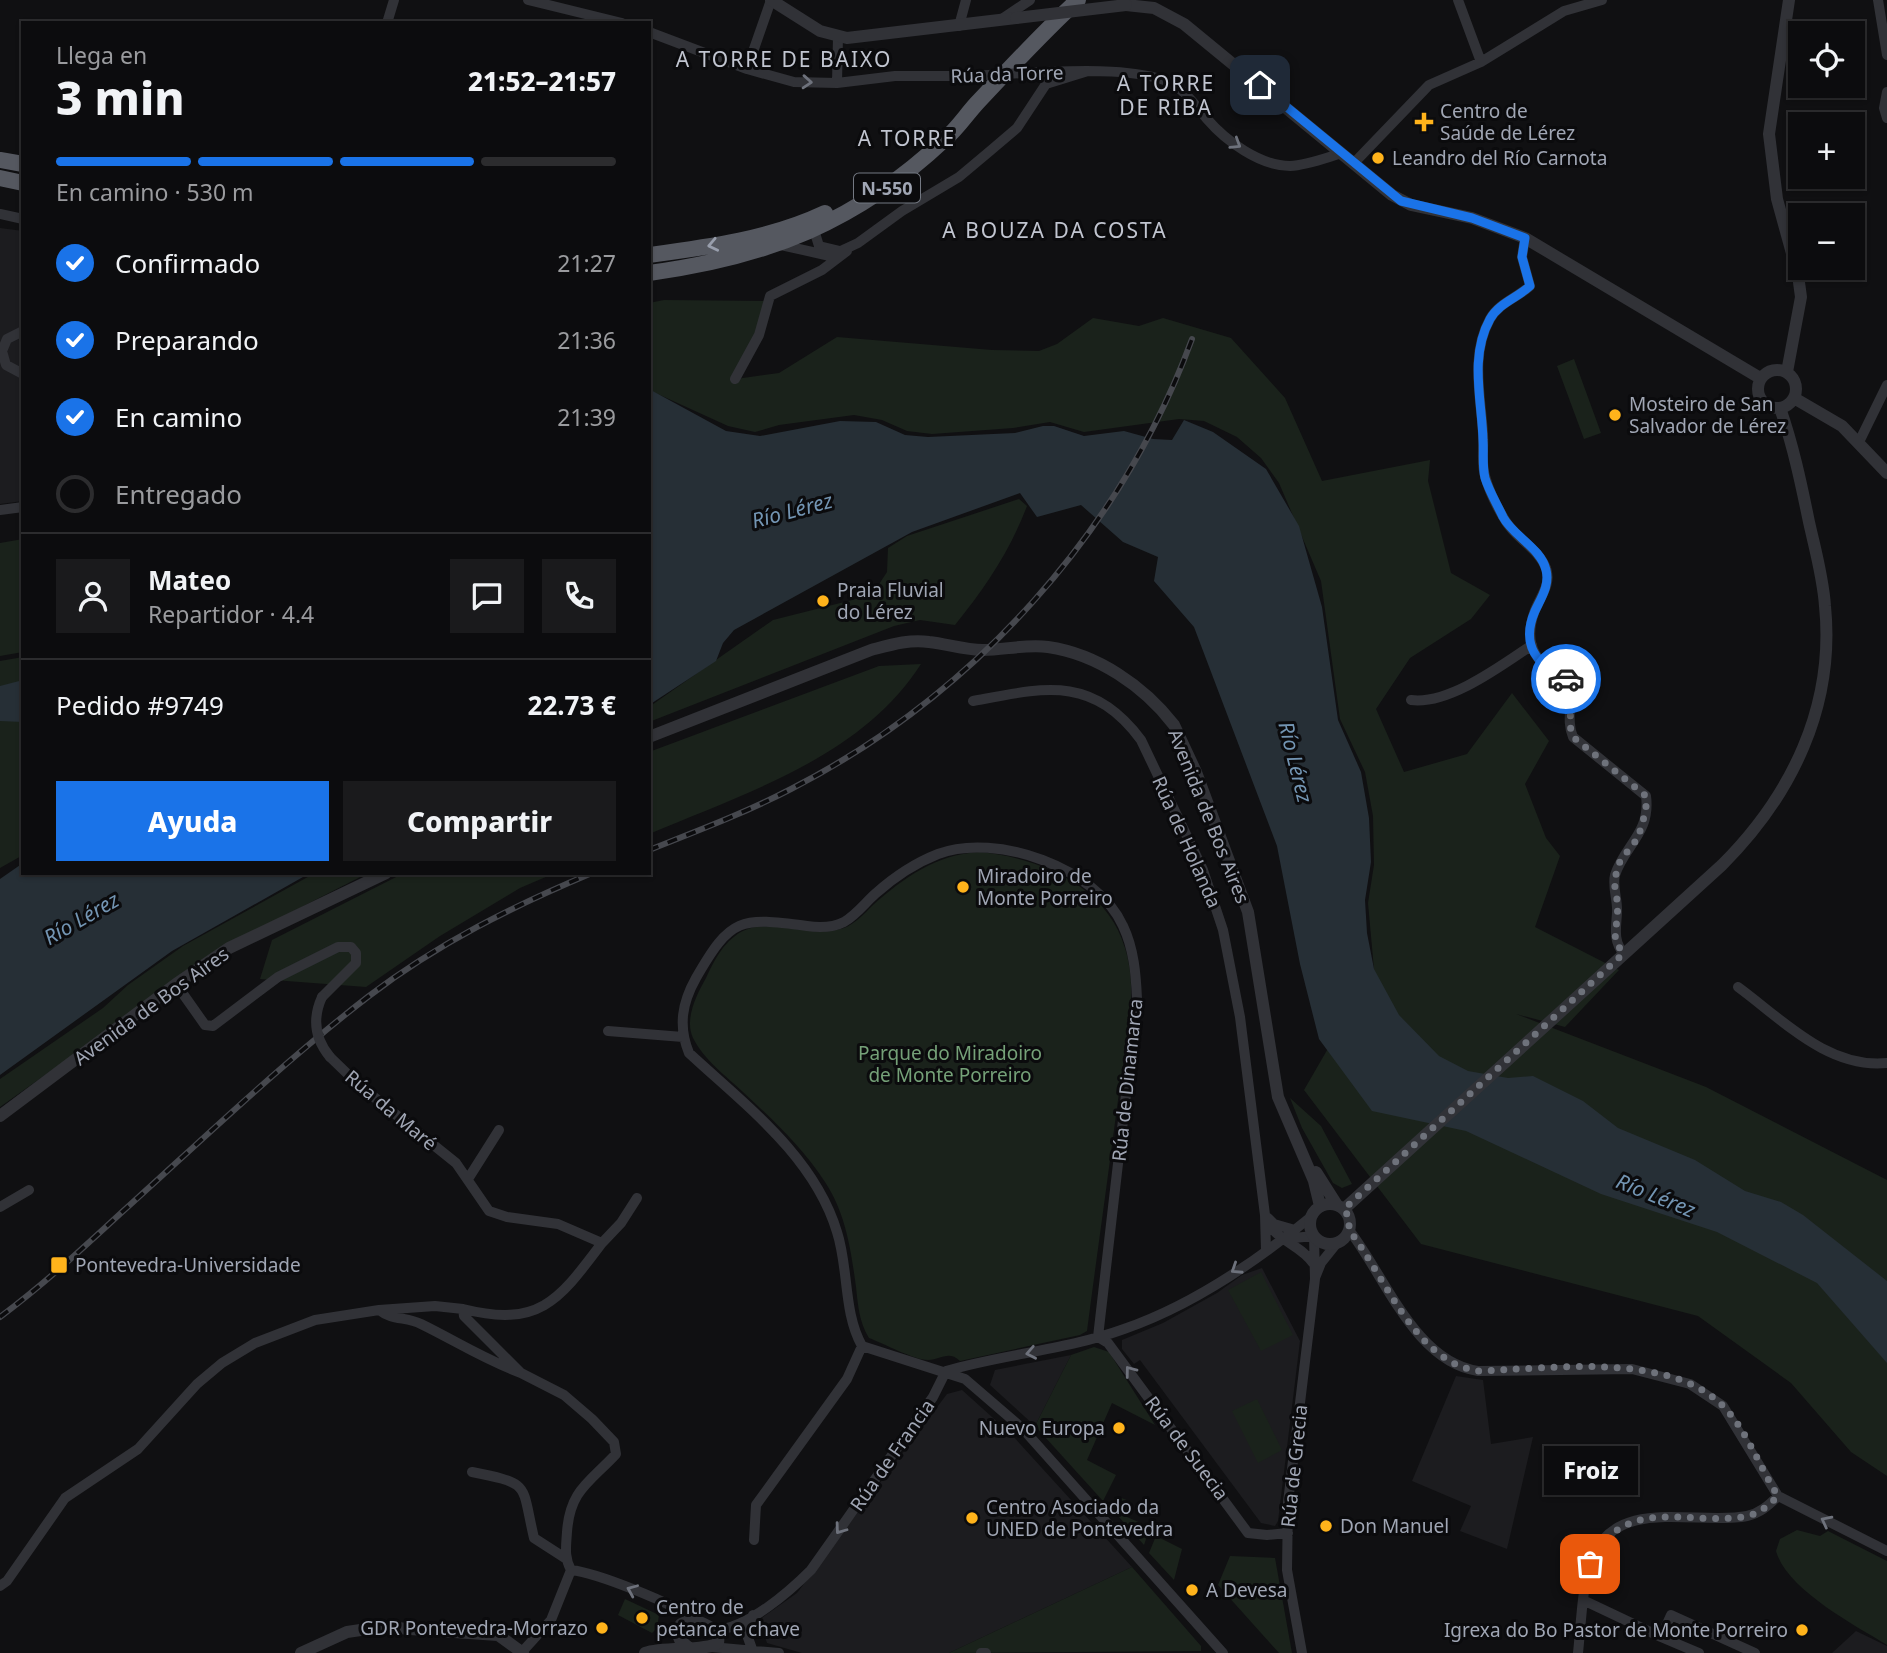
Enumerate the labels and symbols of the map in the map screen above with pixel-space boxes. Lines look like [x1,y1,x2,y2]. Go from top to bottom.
district label: A TORRE DE BAIXO [676,45,892,73]
pin [1230,55,1290,115]
street label: Rúa da Torre [950,59,1064,89]
district label: A TORRE DE RIBA [1117,69,1215,121]
one-way arrow [801,75,812,90]
place label: Centro de Saúde de Lérez [1440,98,1575,146]
marker: Centro de Saúde de Lérez [1414,112,1434,132]
district label: A TORRE [858,124,956,152]
one-way arrow [1228,136,1241,149]
place label: Leandro del Río Carnota [1392,145,1607,171]
marker: Leandro del Río Carnota [1370,150,1386,166]
road number: N-550 [854,174,920,202]
district label: A BOUZA DA COSTA [942,216,1168,244]
one-way arrow [707,237,719,252]
place label: Mosteiro de San Salvador de Lérez [1629,391,1786,439]
marker: Mosteiro de San Salvador de Lérez [1607,407,1623,423]
water label: Río Lérez [748,486,836,534]
place label: Praia Fluvial do Lérez [837,577,944,625]
marker: Praia Fluvial do Lérez [815,593,831,609]
courier [1531,644,1601,714]
water label: Río Lérez [1272,718,1320,806]
street label: Avenida de Bos Aires [1162,725,1256,907]
street label: Rúa de Holanda [1146,772,1228,912]
place label: Miradoiro de Monte Porreiro [977,863,1113,911]
marker: Miradoiro de Monte Porreiro [955,879,971,895]
water label: Río Lérez [38,885,124,951]
street label: Avenida de Bos Aires [68,941,234,1071]
street label: Rúa de Dinamarca [1106,997,1148,1163]
park label: Parque do Miradoiro de Monte Porreiro [858,1040,1042,1088]
street label: Rúa da Maré [340,1064,442,1156]
water label: Río Lérez [1612,1167,1700,1224]
place label: Pontevedra-Universidade [75,1252,301,1278]
marker: Pontevedra-Universidade [49,1255,69,1275]
one-way arrow [1231,1261,1244,1273]
one-way arrow [1025,1344,1037,1359]
one-way arrow [1125,1367,1138,1379]
street label: Rúa de Suecia [1139,1391,1235,1505]
street label: Rúa de Francia [844,1394,940,1516]
street label: Rúa de Grecia [1275,1403,1313,1529]
place label: Nuevo Europa [979,1415,1105,1441]
marker: Nuevo Europa [1111,1420,1127,1436]
callout: Froiz [1543,1445,1637,1494]
place label: Centro Asociado da UNED de Pontevedra [986,1494,1173,1542]
marker: Centro Asociado da UNED de Pontevedra [964,1510,980,1526]
place label: Don Manuel [1340,1513,1449,1539]
one-way arrow [1821,1515,1833,1529]
marker: Don Manuel [1318,1518,1334,1534]
one-way arrow [836,1521,849,1534]
pin [1560,1534,1620,1594]
place label: A Devesa [1206,1577,1287,1603]
marker: A Devesa [1184,1582,1200,1598]
one-way arrow [626,1585,638,1599]
place label: Centro de petanca e chave [656,1594,800,1642]
marker: Centro de petanca e chave [634,1610,650,1626]
place label: GDR Pontevedra-Morrazo [360,1615,588,1641]
place label: Igrexa do Bo Pastor de Monte Porreiro [1444,1617,1788,1643]
marker: GDR Pontevedra-Morrazo [594,1620,610,1636]
marker: Igrexa do Bo Pastor de Monte Porreiro [1794,1622,1810,1638]

